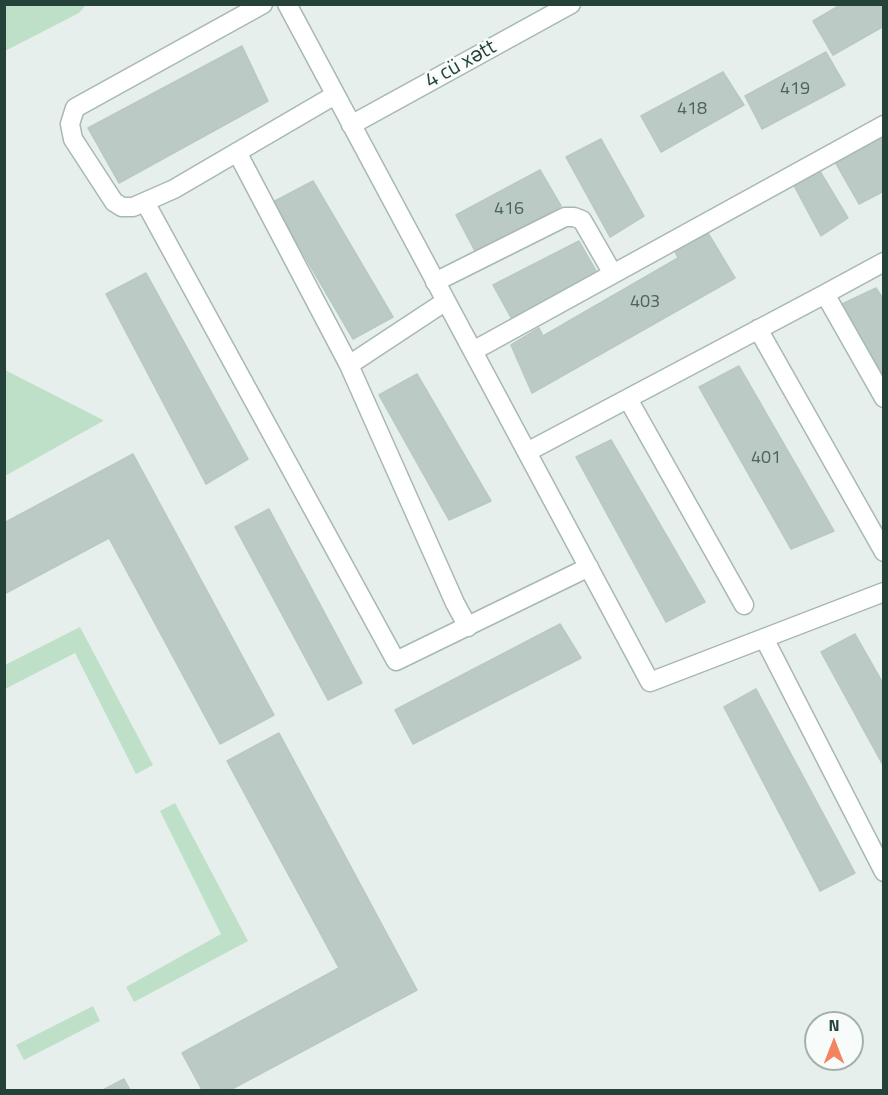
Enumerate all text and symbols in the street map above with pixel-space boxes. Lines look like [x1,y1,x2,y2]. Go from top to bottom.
street label: 4 cü xətt [421,35,501,95]
house number: 419 [780,79,810,101]
house number: 418 [677,99,707,121]
house number: 416 [494,199,524,221]
house number: 403 [630,292,660,314]
house number: 401 [751,448,781,470]
north arrow [804,1011,864,1071]
text: N [828,1013,840,1037]

